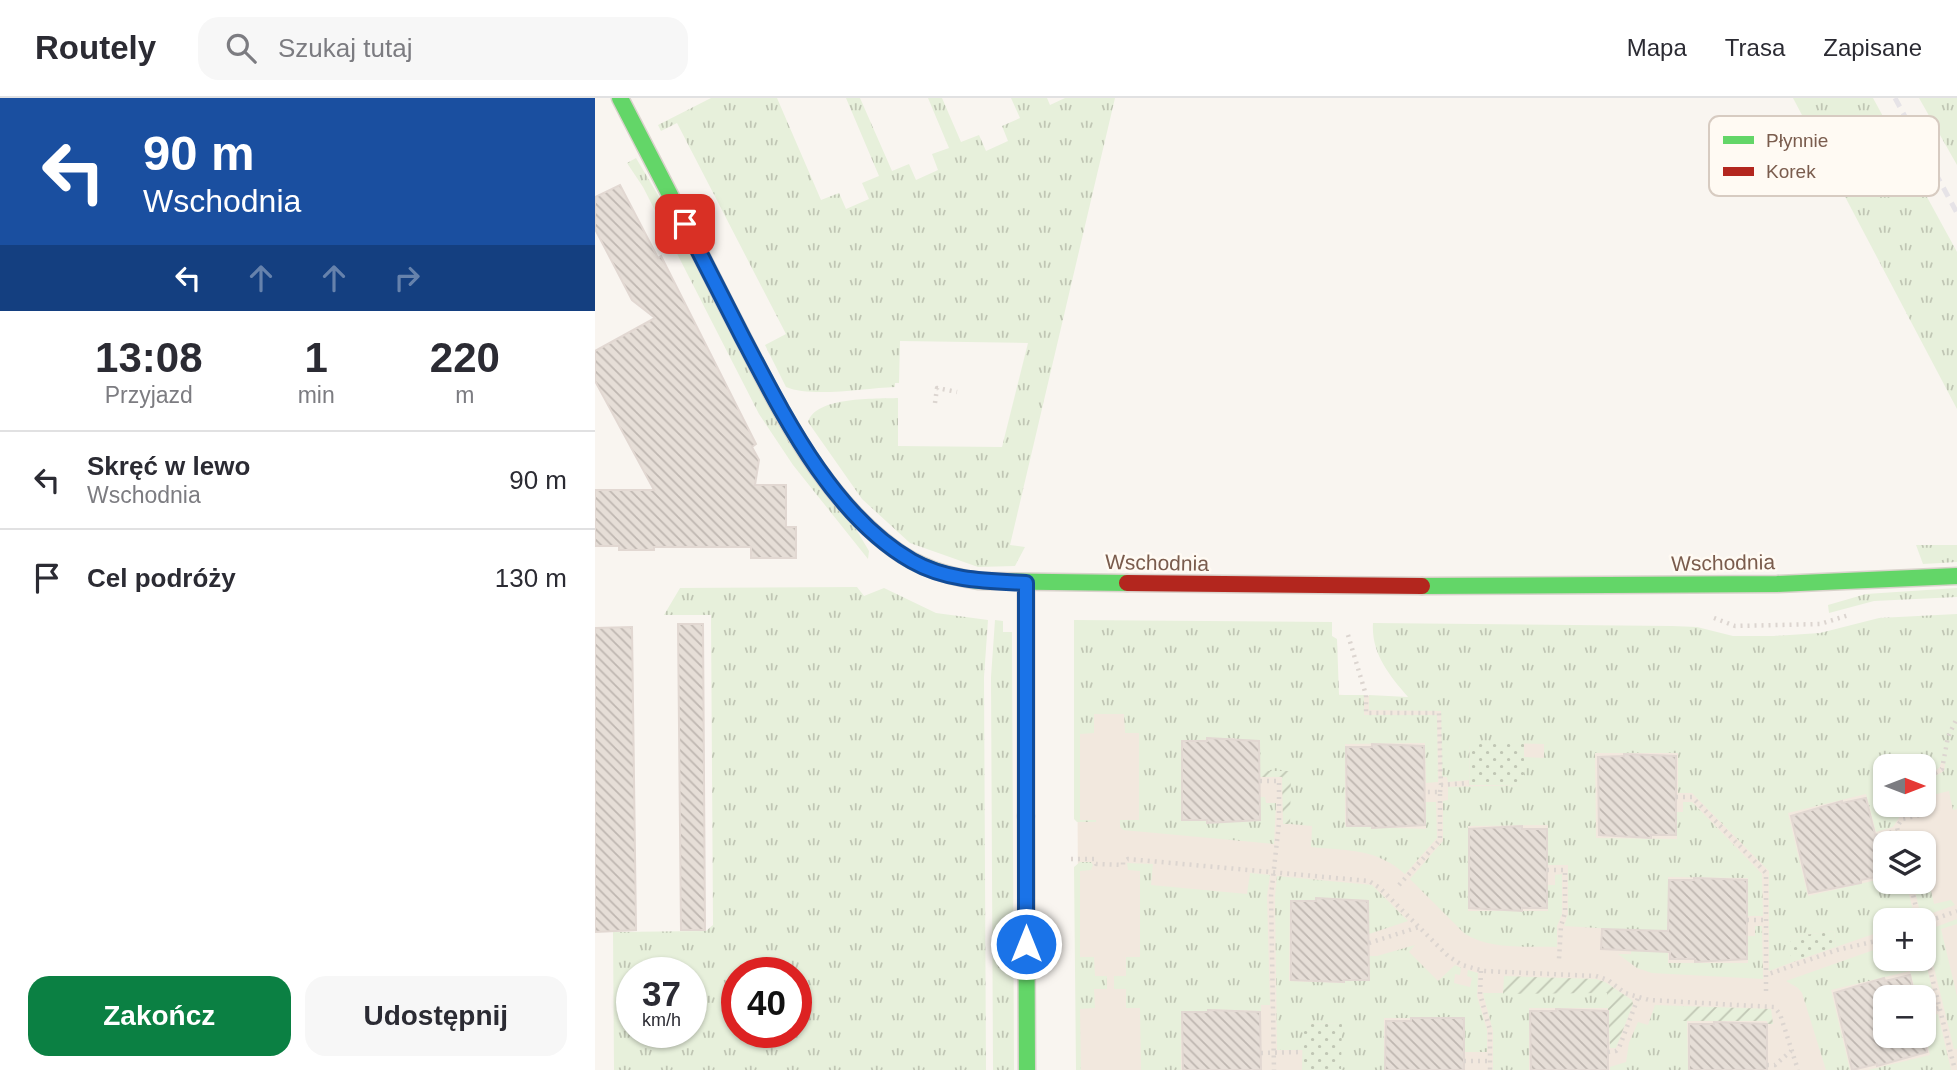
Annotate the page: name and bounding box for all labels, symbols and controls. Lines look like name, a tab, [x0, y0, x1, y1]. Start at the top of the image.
search box	[198, 17, 688, 80]
text: Routely	[35, 29, 156, 66]
icon: search	[222, 29, 260, 67]
text: Szukaj tutaj	[278, 33, 412, 63]
text: Mapa	[1627, 34, 1687, 61]
text: Trasa	[1725, 34, 1785, 61]
text: Zapisane	[1823, 34, 1922, 61]
legend	[1709, 116, 1939, 196]
icon: left	[28, 126, 119, 217]
text: 90 m	[143, 126, 255, 180]
text: Płynnie	[1766, 130, 1828, 151]
text: Korek	[1766, 161, 1816, 182]
text: Wschodnia	[143, 183, 301, 219]
pin	[655, 194, 715, 254]
icon: arrive	[666, 205, 704, 243]
icon: left	[169, 259, 207, 297]
icon: ahead	[242, 259, 280, 297]
icon: ahead	[315, 259, 353, 297]
icon: right	[388, 259, 426, 297]
text: 13:08	[95, 334, 203, 381]
text: 1	[304, 334, 328, 381]
text: 220	[430, 334, 500, 381]
text: Przyjazd	[105, 382, 193, 408]
text: min	[298, 382, 335, 408]
text: m	[455, 382, 474, 408]
text: Skręć w lewo	[87, 451, 250, 481]
icon: left	[28, 461, 66, 499]
text: 90 m	[509, 465, 567, 495]
text: Wschodnia	[87, 482, 201, 508]
street label: Wschodnia	[1105, 550, 1209, 575]
street label: Wschodnia	[1671, 550, 1775, 575]
icon: arrive	[28, 559, 66, 597]
text: Cel podróży	[87, 563, 236, 593]
text: 130 m	[495, 563, 567, 593]
north arrow	[1873, 754, 1935, 817]
map controls	[1873, 754, 1936, 1048]
button: layers	[1873, 831, 1936, 894]
position arrow	[989, 907, 1063, 981]
button: +	[1873, 908, 1936, 971]
speed limit sign: 40	[721, 957, 812, 1048]
text: 37	[642, 974, 681, 1013]
button: Zakończ	[28, 976, 291, 1056]
button: Udostępnij	[305, 976, 567, 1056]
button: −	[1873, 985, 1936, 1048]
text: km/h	[642, 1010, 681, 1030]

